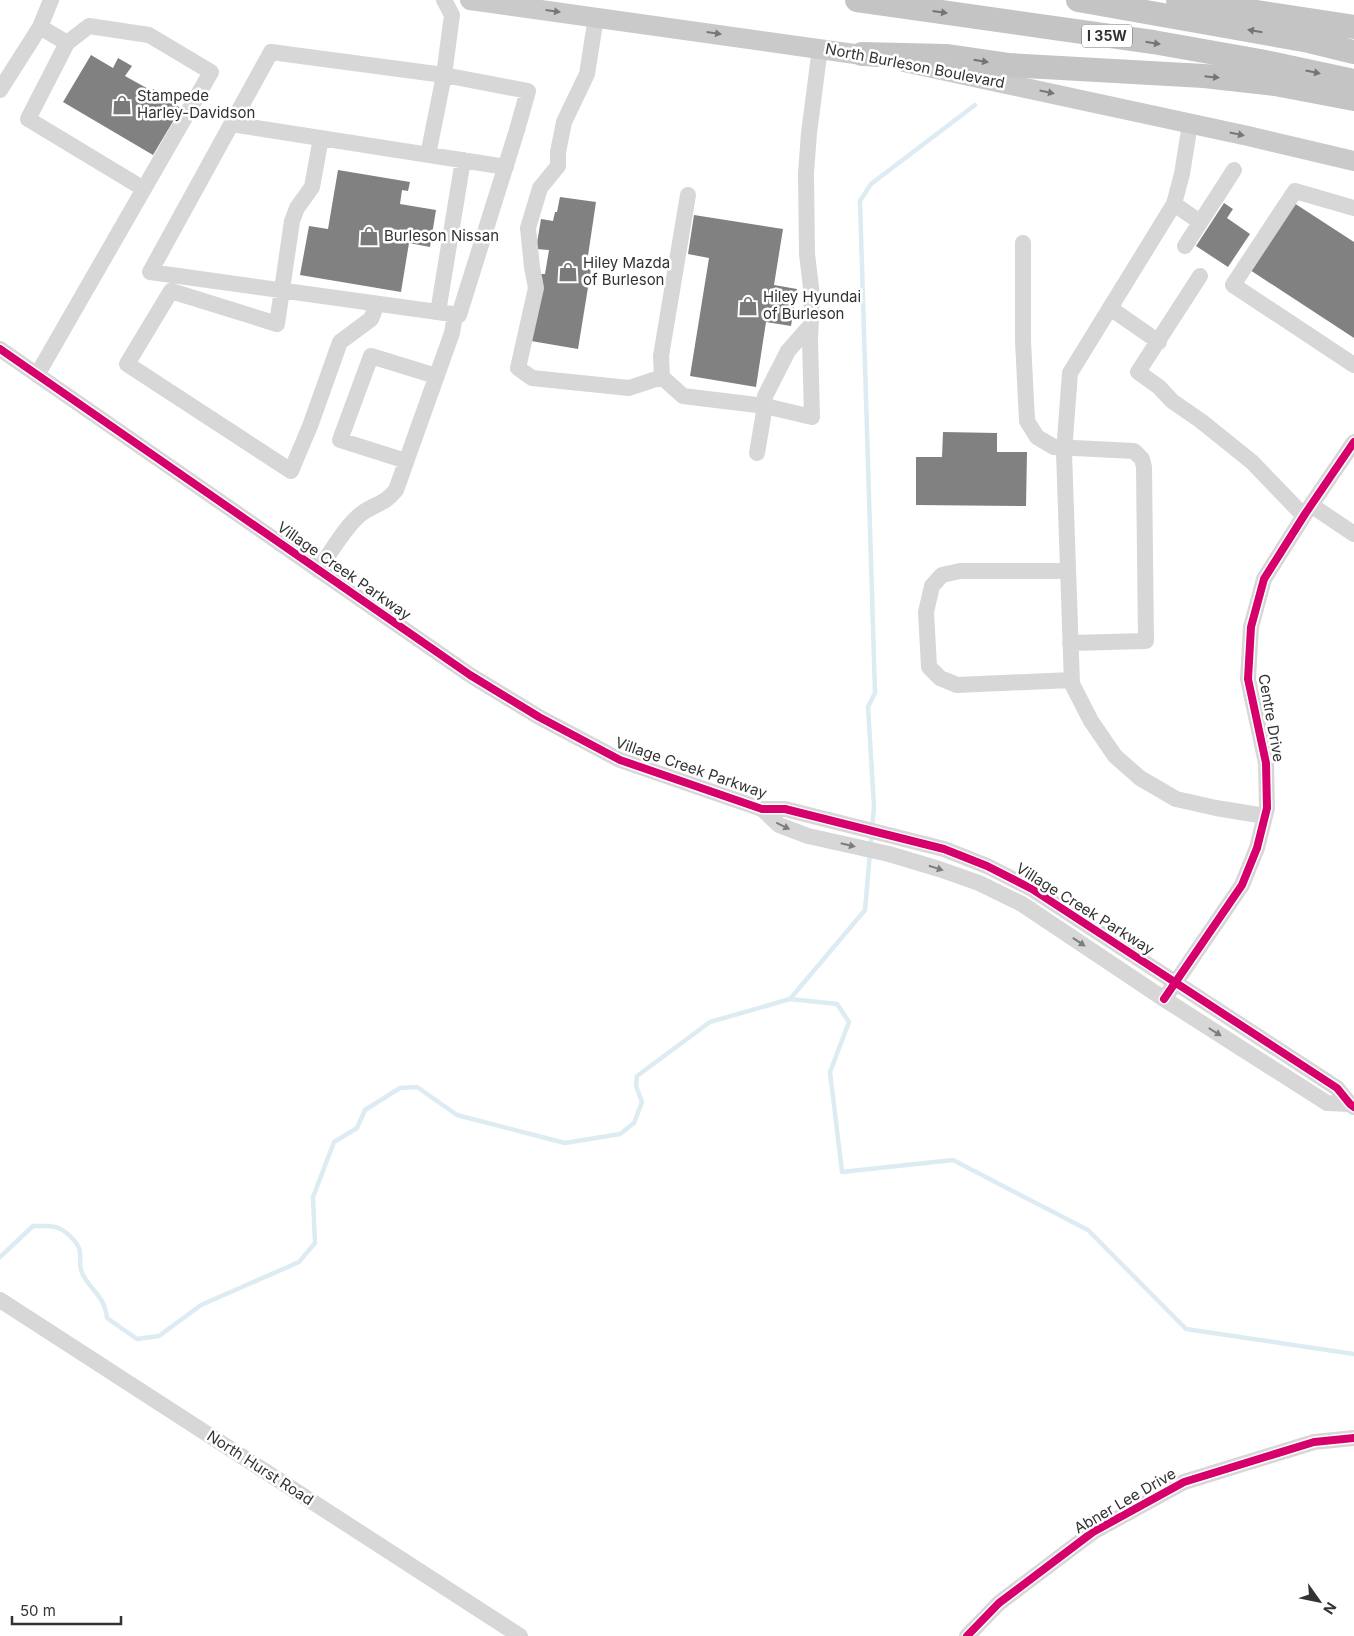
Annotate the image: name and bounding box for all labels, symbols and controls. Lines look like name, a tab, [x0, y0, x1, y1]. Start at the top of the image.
one-way arrow	[545, 7, 561, 15]
one-way arrow	[933, 8, 949, 16]
road number: I 35W	[1082, 24, 1132, 48]
one-way arrow	[1246, 27, 1262, 35]
one-way arrow	[706, 29, 722, 37]
street label: North Burleson Boulevard	[824, 39, 1006, 92]
one-way arrow	[1146, 39, 1162, 47]
one-way arrow	[973, 57, 989, 65]
one-way arrow	[1305, 68, 1320, 76]
one-way arrow	[1205, 73, 1221, 81]
place label: Stampede Harley-Davidson	[137, 86, 255, 122]
one-way arrow	[1039, 88, 1055, 96]
shop icon: Stampede Harley-Davidson	[111, 94, 133, 116]
one-way arrow	[1230, 130, 1245, 138]
shop icon: Burleson Nissan	[358, 225, 380, 247]
place label: Burleson Nissan	[384, 226, 499, 245]
place label: Hiley Mazda of Burleson	[583, 253, 670, 289]
shop icon: Hiley Mazda of Burleson	[557, 261, 579, 283]
place label: Hiley Hyundai of Burleson	[763, 287, 861, 323]
shop icon: Hiley Hyundai of Burleson	[737, 295, 759, 317]
street label: Village Creek Parkway	[274, 517, 415, 624]
street label: Centre Drive	[1254, 672, 1289, 763]
street label: Village Creek Parkway	[613, 733, 770, 803]
one-way arrow	[776, 822, 790, 830]
one-way arrow	[841, 841, 856, 849]
street label: Village Creek Parkway	[1013, 858, 1158, 959]
one-way arrow	[928, 864, 943, 872]
one-way arrow	[1072, 937, 1086, 947]
one-way arrow	[1208, 1027, 1221, 1036]
street label: North Hurst Road	[203, 1426, 317, 1509]
street label: Abner Lee Drive	[1070, 1464, 1179, 1537]
north arrow	[1294, 1576, 1344, 1626]
scale bar	[12, 1594, 121, 1626]
text: N	[1320, 1599, 1340, 1617]
text: 50 m	[20, 1601, 56, 1620]

